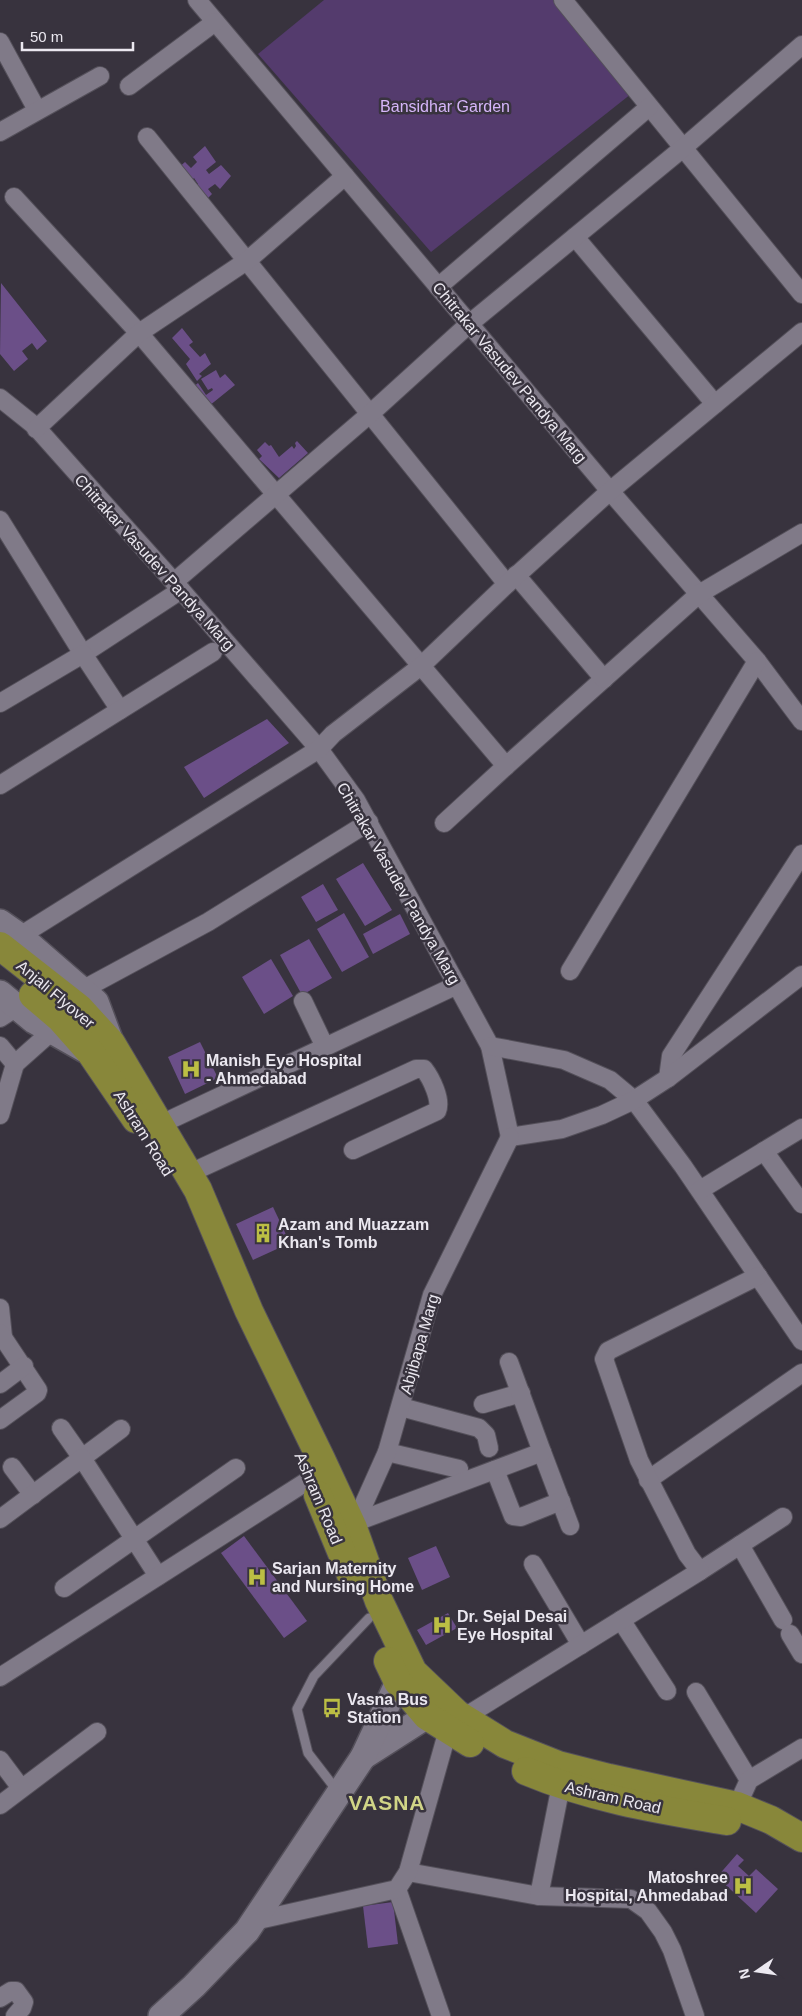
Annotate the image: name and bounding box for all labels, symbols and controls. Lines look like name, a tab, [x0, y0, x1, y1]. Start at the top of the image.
scale bar	[22, 20, 134, 52]
text: 50 m	[30, 28, 63, 45]
park label: Bansidhar Garden	[380, 98, 510, 115]
street label: Chitrakar Vasudev Pandya Marg	[429, 279, 590, 466]
street label: Chitrakar Vasudev Pandya Marg	[71, 471, 238, 654]
street label: Chitrakar Vasudev Pandya Marg	[334, 779, 463, 987]
street label: Anjali Flyover	[13, 957, 98, 1032]
place label: Manish Eye Hospital - Ahmedabad	[206, 1052, 362, 1087]
hospital icon: Manish Eye Hospital - Ahmedabad	[180, 1058, 202, 1080]
street label: Ashram Road	[110, 1087, 177, 1179]
place label: Azam and Muazzam Khan's Tomb	[278, 1216, 429, 1251]
building icon: Azam and Muazzam Khan's Tomb	[252, 1222, 274, 1244]
street label: Abjibapa Marg	[397, 1292, 442, 1396]
street label: Ashram Road	[292, 1450, 345, 1547]
place label: Sarjan Maternity and Nursing Home	[272, 1560, 414, 1595]
hospital icon: Sarjan Maternity and Nursing Home	[246, 1566, 268, 1588]
place label: Dr. Sejal Desai Eye Hospital	[457, 1608, 567, 1643]
hospital icon: Dr. Sejal Desai Eye Hospital	[431, 1614, 453, 1636]
place label: Vasna Bus Station	[347, 1691, 428, 1726]
bus stop icon: Vasna Bus Station	[321, 1697, 343, 1719]
street label: Ashram Road	[563, 1778, 662, 1817]
district label: VASNA	[349, 1791, 425, 1814]
place label: Matoshree Hospital, Ahmedabad	[565, 1869, 728, 1904]
hospital icon: Matoshree Hospital, Ahmedabad	[732, 1875, 754, 1897]
north arrow	[732, 1946, 782, 1996]
text: N	[735, 1967, 753, 1981]

